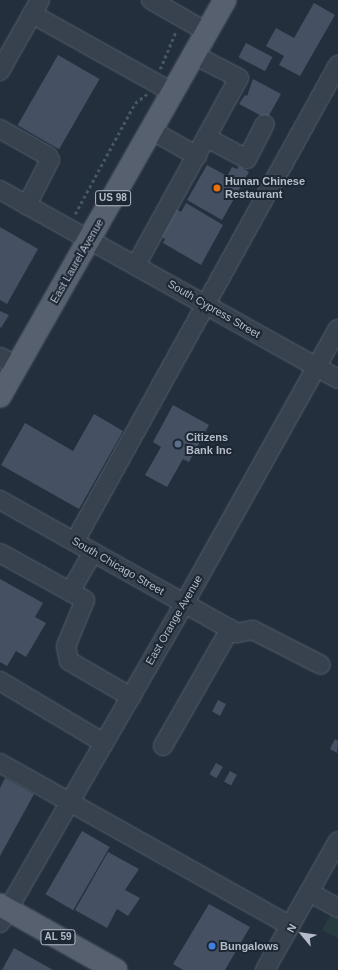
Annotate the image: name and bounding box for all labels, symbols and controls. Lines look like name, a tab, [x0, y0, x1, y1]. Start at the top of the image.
place label: Hunan Chinese Restaurant	[225, 175, 305, 201]
marker: Hunan Chinese Restaurant	[212, 183, 222, 193]
road number: US 98	[95, 190, 131, 206]
street label: East Laurel Avenue	[47, 216, 107, 306]
street label: South Cypress Street	[165, 277, 263, 341]
place label: Citizens Bank Inc	[186, 431, 232, 457]
marker: Citizens Bank Inc	[173, 439, 183, 449]
street label: South Chicago Street	[69, 534, 167, 598]
street label: East Orange Avenue	[143, 573, 205, 667]
north arrow	[282, 914, 322, 954]
text: N	[284, 922, 299, 935]
road number: AL 59	[40, 929, 76, 945]
place label: Bungalows	[220, 939, 279, 953]
marker: Bungalows	[207, 941, 217, 951]

